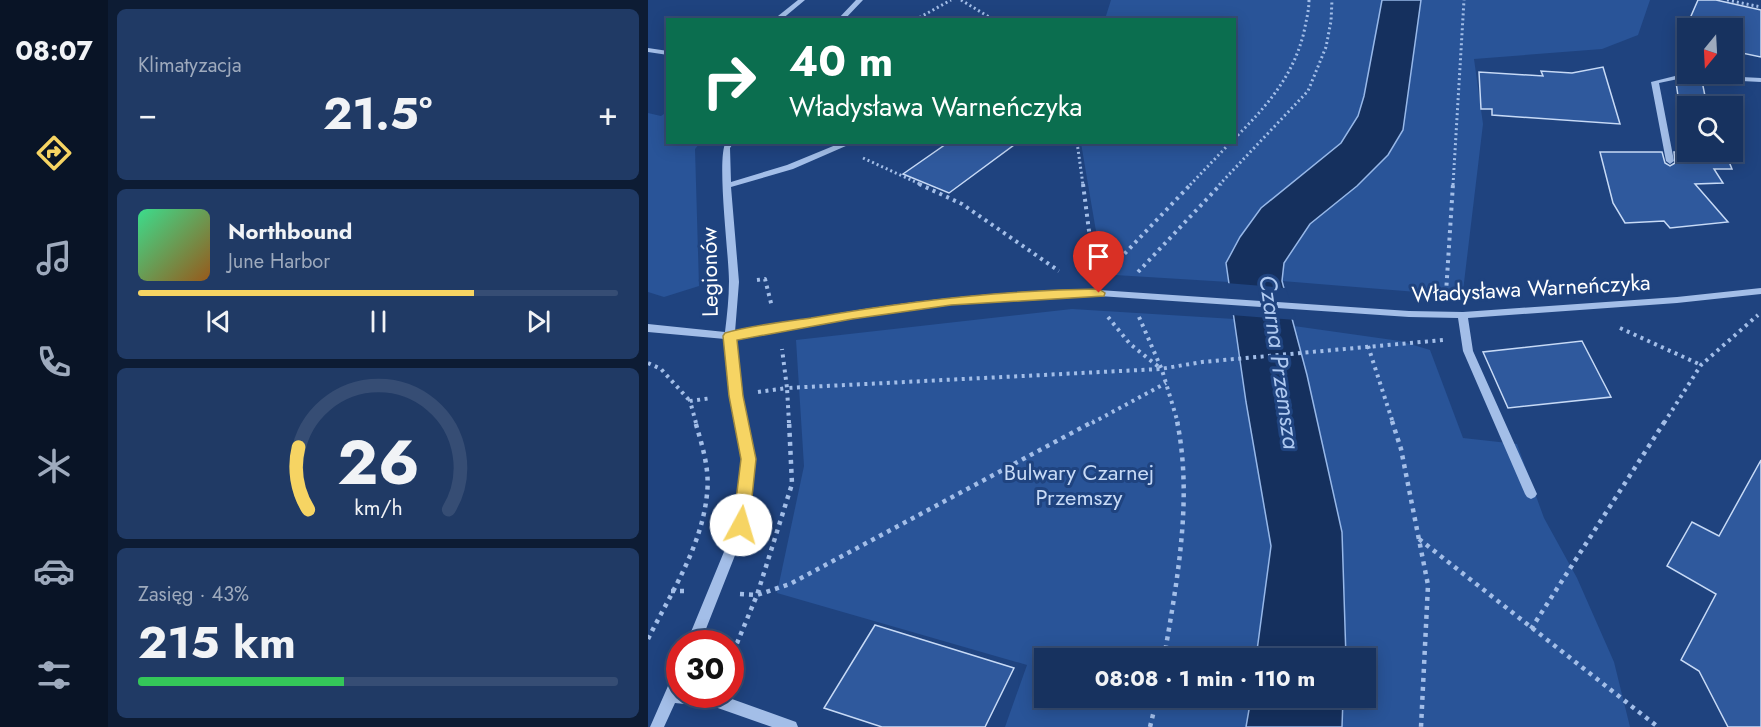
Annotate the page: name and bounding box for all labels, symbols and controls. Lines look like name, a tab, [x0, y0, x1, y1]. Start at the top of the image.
north arrow	[1677, 18, 1743, 84]
map controls	[1677, 18, 1743, 162]
text: 08:07	[15, 31, 93, 70]
text: 40 m	[789, 31, 893, 92]
icon: right	[690, 42, 768, 120]
text: Klimatyzacja	[138, 51, 242, 80]
text: 21.5°	[323, 81, 432, 146]
text: Władysława Warneńczyka	[789, 87, 1083, 126]
text: −	[138, 90, 157, 137]
text: +	[598, 90, 618, 137]
button: search	[1677, 96, 1743, 162]
icon: directions	[33, 132, 75, 174]
text: Northbound	[228, 215, 352, 247]
street label: Legionów	[692, 227, 726, 317]
pin	[1073, 231, 1124, 293]
icon: music	[33, 237, 75, 279]
icon: arrive	[1082, 240, 1115, 273]
text: June Harbor	[228, 247, 330, 276]
street label: Władysława Warneńczyka	[1411, 266, 1651, 310]
water label: Czarna Przemsza	[1250, 273, 1310, 451]
icon: previous	[202, 305, 235, 338]
icon: pause	[362, 305, 395, 338]
icon: next	[522, 305, 555, 338]
icon: phone	[33, 341, 75, 383]
text: 26	[337, 417, 419, 507]
icon: climate	[33, 445, 75, 487]
park label: Bulwary Czarnej Przemszy	[1004, 456, 1154, 513]
text: km/h	[354, 493, 402, 524]
position arrow	[709, 493, 773, 557]
icon: car	[33, 550, 75, 592]
text: Zasięg · 43%	[138, 580, 249, 609]
text: 215 km	[138, 610, 296, 675]
speed limit sign: 30	[666, 630, 744, 708]
icon: filters	[33, 654, 75, 696]
text: 08:08 · 1 min · 110 m	[1095, 662, 1315, 694]

